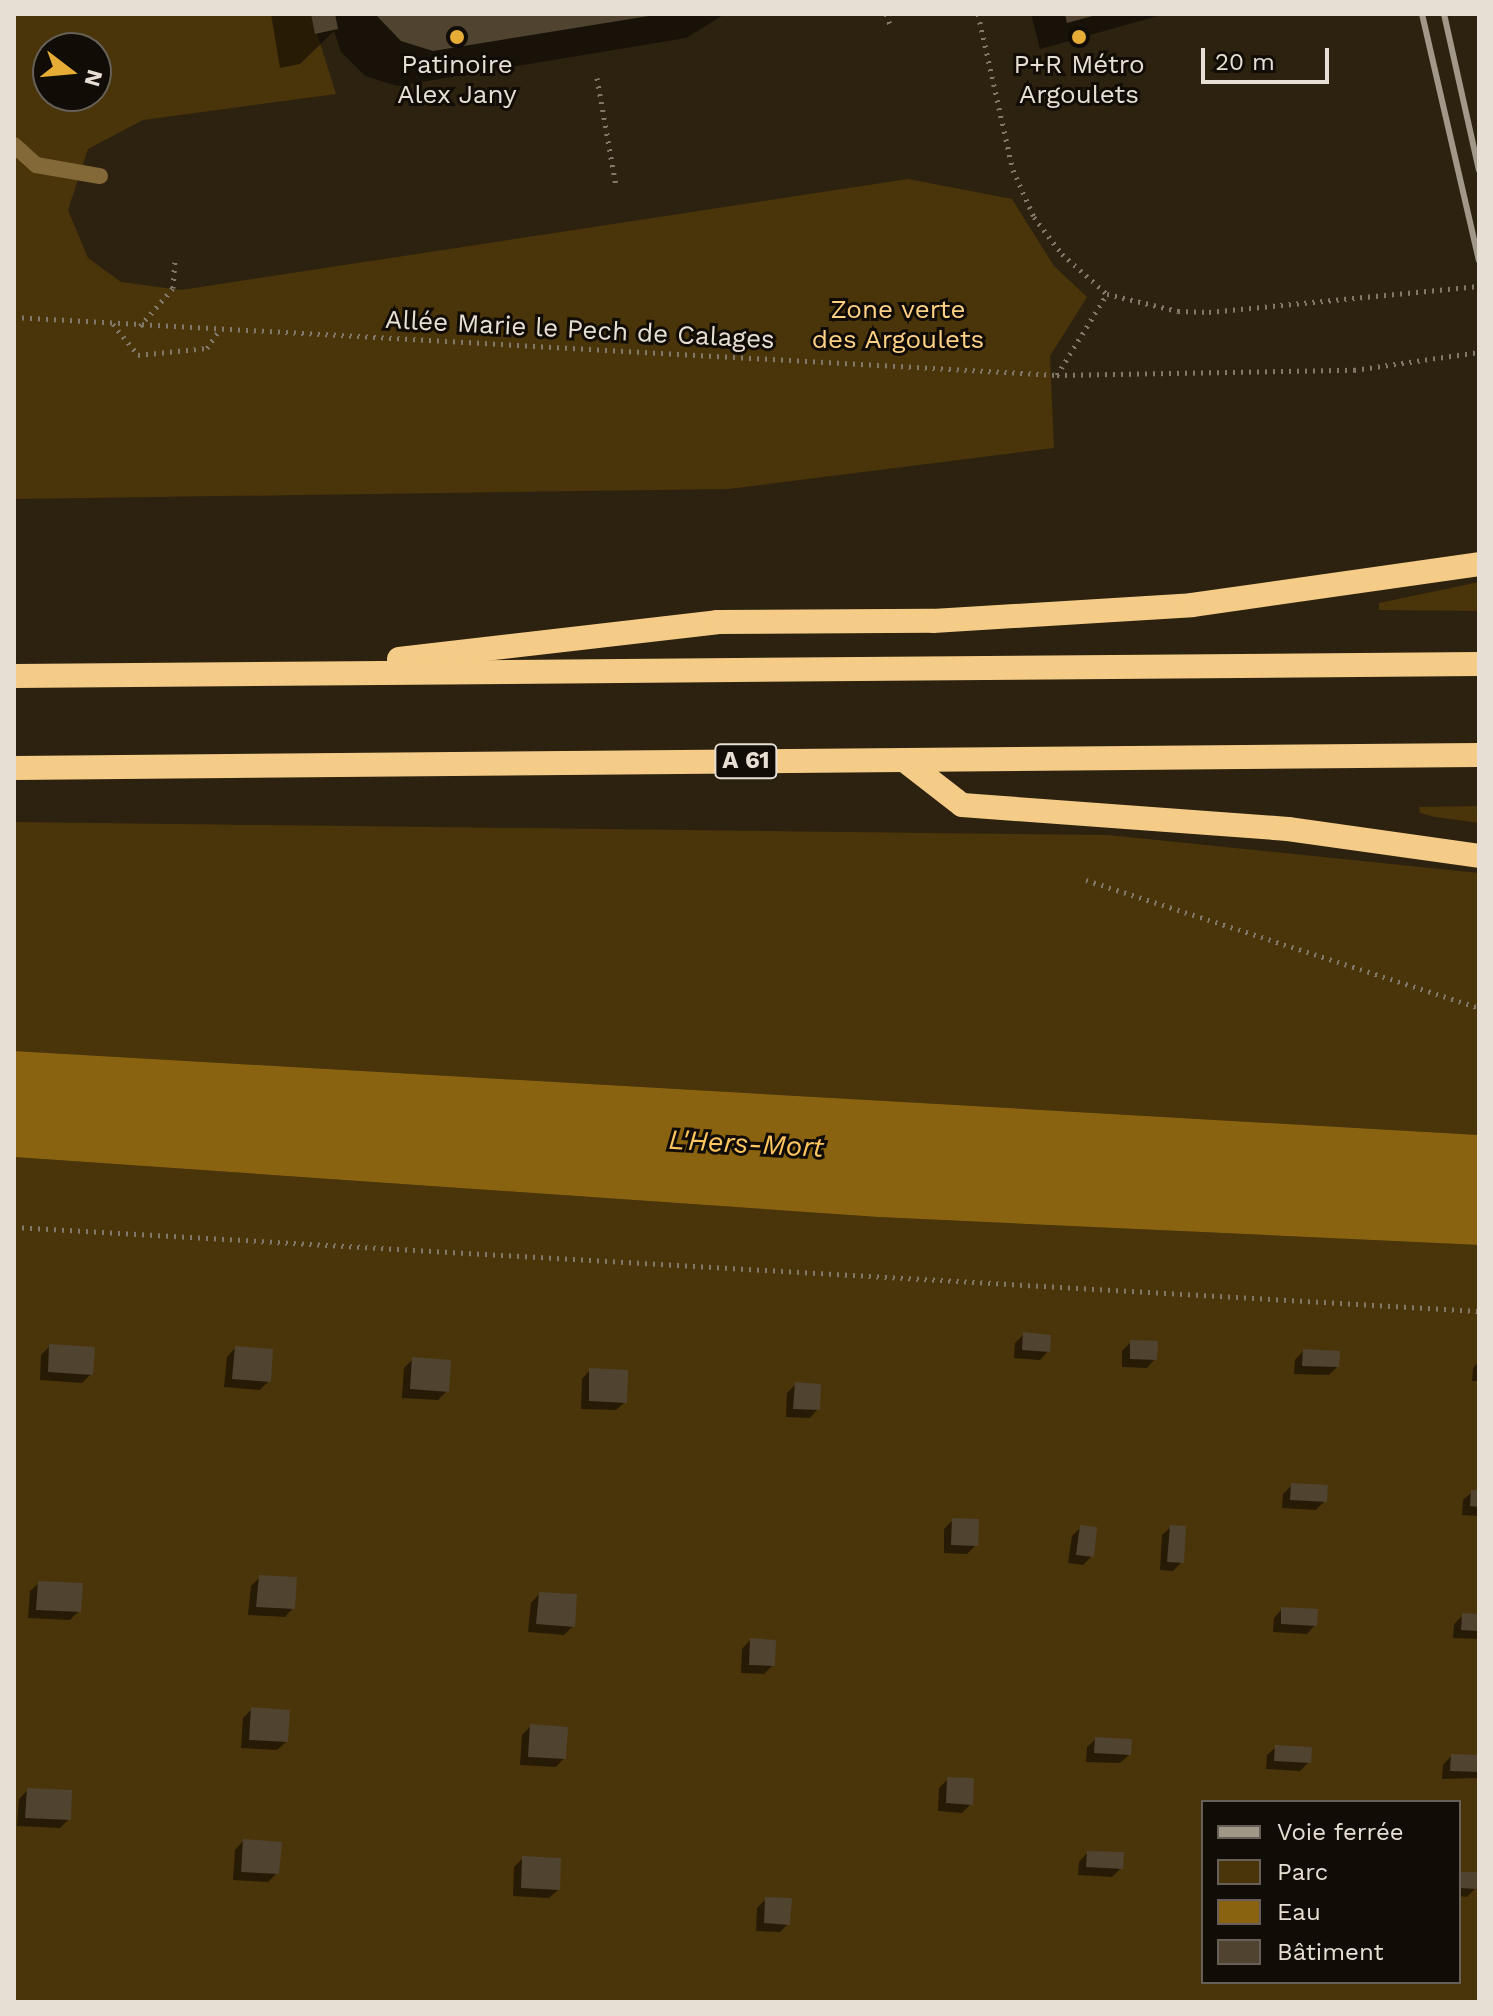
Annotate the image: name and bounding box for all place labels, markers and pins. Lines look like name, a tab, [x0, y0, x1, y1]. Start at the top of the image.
marker: Patinoire Alex Jany	[448, 28, 466, 46]
marker: P+R Métro Argoulets	[1070, 28, 1088, 46]
place label: Patinoire Alex Jany	[397, 49, 517, 110]
place label: P+R Métro Argoulets	[1013, 49, 1145, 110]

